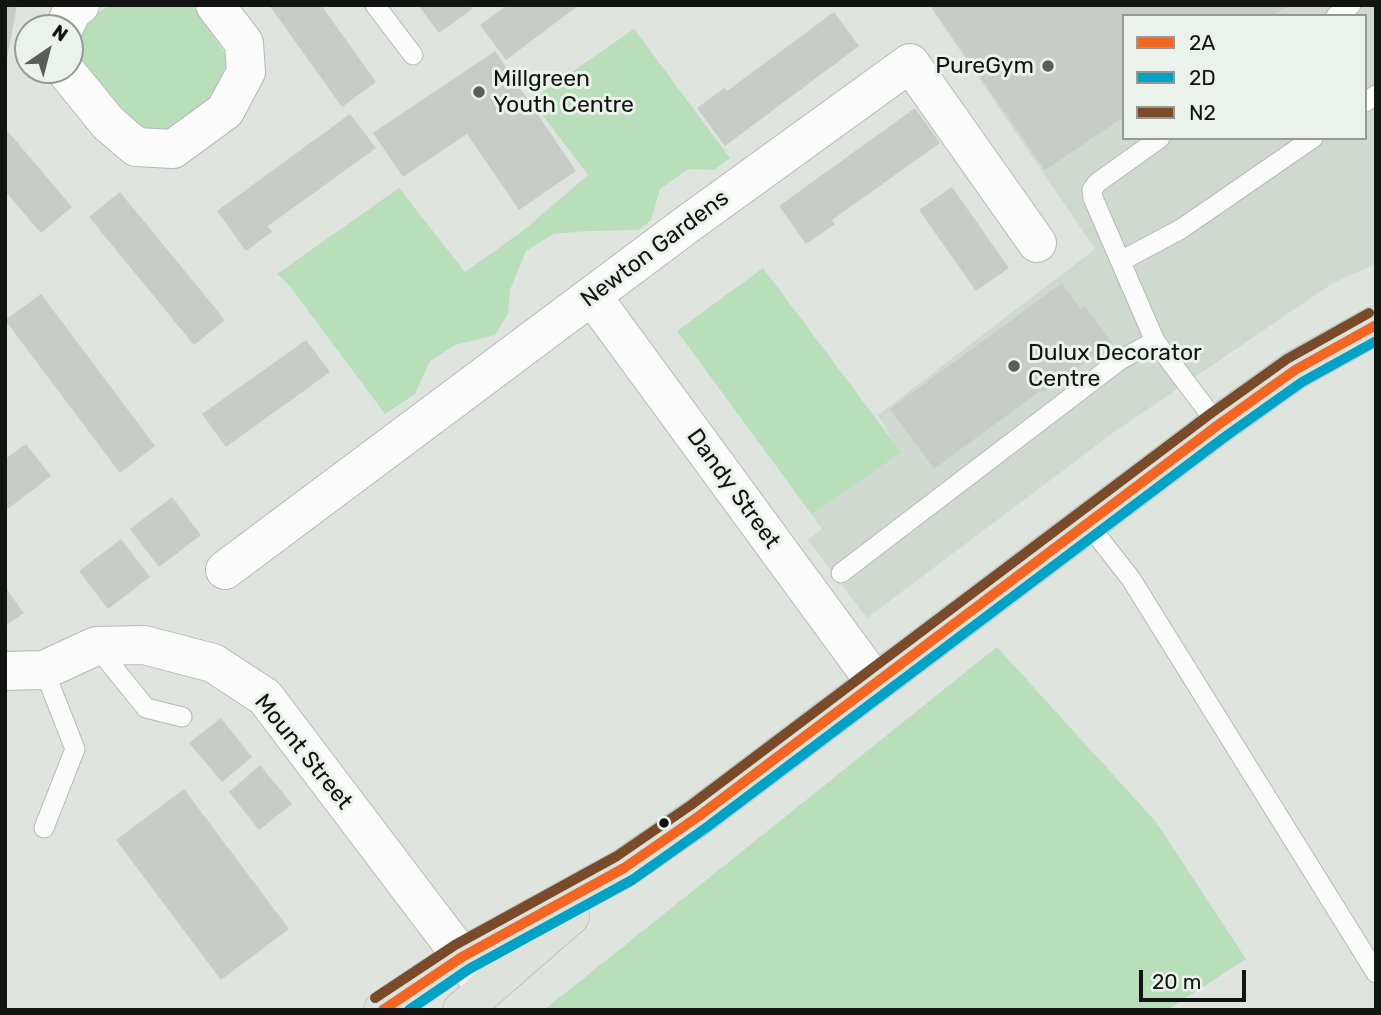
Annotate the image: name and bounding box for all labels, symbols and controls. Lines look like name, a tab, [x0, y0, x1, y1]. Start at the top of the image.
north arrow	[14, 14, 84, 84]
legend	[1122, 14, 1367, 140]
text: N	[48, 20, 72, 46]
text: 2A	[1189, 30, 1215, 55]
place label: PureGym	[935, 52, 1034, 80]
marker: PureGym	[1040, 58, 1056, 74]
place label: Millgreen Youth Centre	[493, 65, 634, 119]
text: 2D	[1189, 65, 1216, 90]
marker: Millgreen Youth Centre	[471, 84, 487, 100]
text: N2	[1189, 100, 1216, 125]
street label: Newton Gardens	[576, 184, 734, 314]
place label: Dulux Decorator Centre	[1028, 339, 1202, 393]
marker: Dulux Decorator Centre	[1006, 358, 1022, 374]
street label: Dandy Street	[680, 424, 786, 554]
street label: Mount Street	[248, 689, 358, 815]
unlabelled marker	[657, 816, 671, 830]
scale bar	[1143, 956, 1250, 1000]
text: 20 m	[1152, 969, 1201, 994]

